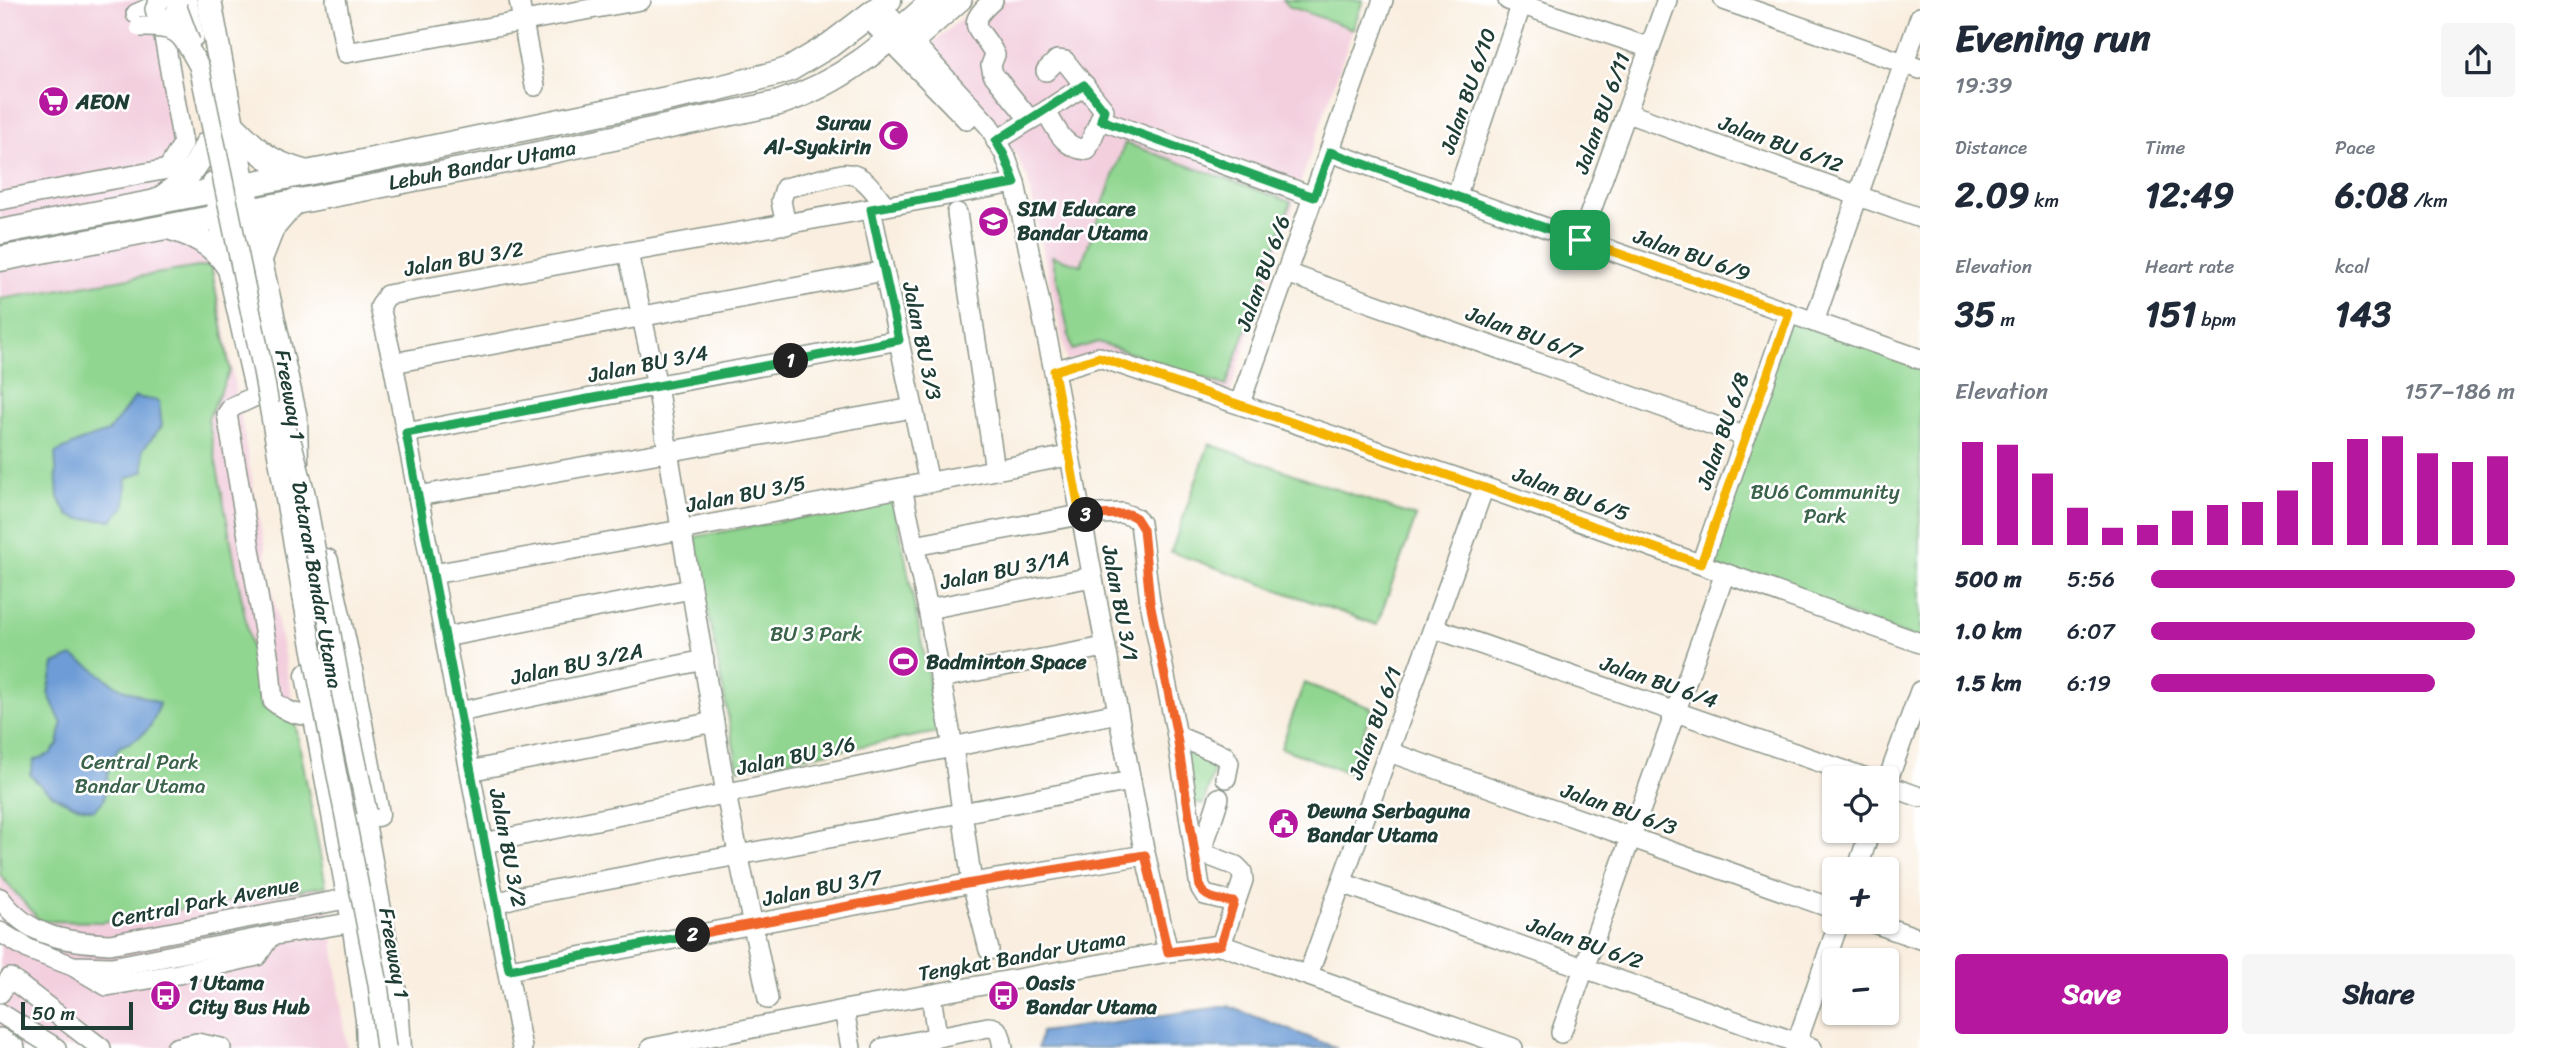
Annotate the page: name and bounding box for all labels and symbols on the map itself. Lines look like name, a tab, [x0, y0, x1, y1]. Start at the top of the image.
street label: Jalan BU 6/10	[1428, 23, 1507, 160]
street label: Jalan BU 6/11	[1562, 47, 1642, 180]
place label: AEON	[75, 83, 130, 121]
supermarket icon: AEON	[36, 85, 70, 119]
place label: Surau Al-Syakirin	[763, 104, 872, 166]
street label: Jalan BU 6/12	[1712, 104, 1849, 184]
mosque icon: Surau Al-Syakirin	[877, 118, 911, 152]
street label: Lebuh Bandar Utama	[385, 128, 580, 202]
place label: SIM Educare Bandar Utama	[1016, 190, 1149, 252]
school or university icon: SIM Educare Bandar Utama	[977, 204, 1011, 238]
street label: Jalan BU 6/6	[1224, 210, 1302, 337]
pin	[1550, 210, 1610, 270]
street label: Jalan BU 6/9	[1627, 217, 1756, 293]
street label: Jalan BU 3/2	[400, 230, 527, 288]
street label: Jalan BU 3/3	[891, 277, 953, 404]
street label: Jalan BU 6/7	[1460, 294, 1589, 372]
street label: Jalan BU 3/4	[584, 334, 711, 394]
pin: 1	[774, 344, 808, 378]
street label: Freeway 1	[263, 346, 317, 444]
street label: Jalan BU 6/8	[1685, 367, 1761, 496]
street label: Jalan BU 6/5	[1506, 455, 1635, 533]
street label: Jalan BU 3/5	[682, 464, 809, 524]
park label: BU6 Community Park	[1750, 473, 1900, 535]
street label: Dataran Bandar Utama	[280, 478, 354, 692]
pin: 3	[1068, 498, 1104, 532]
street label: Jalan BU 3/1A	[936, 539, 1073, 601]
street label: Jalan BU 3/1	[1090, 541, 1150, 664]
park label: BU 3 Park	[770, 615, 862, 653]
street label: Jalan BU 3/2A	[506, 631, 647, 697]
place label: Badminton Space	[926, 643, 1087, 681]
street label: Jalan BU 6/4	[1594, 644, 1723, 720]
sports icon: Badminton Space	[886, 645, 920, 679]
street label: Jalan BU 6/1	[1337, 661, 1413, 786]
street label: Jalan BU 3/6	[732, 725, 859, 787]
park label: Central Park Bandar Utama	[74, 743, 206, 805]
street label: Jalan BU 6/3	[1555, 771, 1683, 847]
street label: Jalan BU 3/2	[478, 784, 538, 911]
place label: Dewna Serbaguna Bandar Utama	[1307, 792, 1470, 854]
public building icon: Dewna Serbaguna Bandar Utama	[1267, 806, 1301, 840]
street label: Jalan BU 3/7	[758, 857, 887, 918]
street label: Central Park Avenue	[108, 865, 302, 939]
street label: Freeway 1	[367, 904, 421, 1002]
street label: Jalan BU 6/2	[1521, 905, 1648, 981]
pin: 2	[676, 918, 710, 953]
street label: Tengkat Bandar Utama	[915, 919, 1129, 993]
place label: 1 Utama City Bus Hub	[188, 964, 310, 1026]
place label: Oasis Bandar Utama	[1026, 964, 1158, 1026]
bus stop icon: 1 Utama City Bus Hub	[149, 978, 183, 1012]
bus stop icon: Oasis Bandar Utama	[986, 978, 1020, 1012]
scale bar	[21, 999, 133, 1031]

